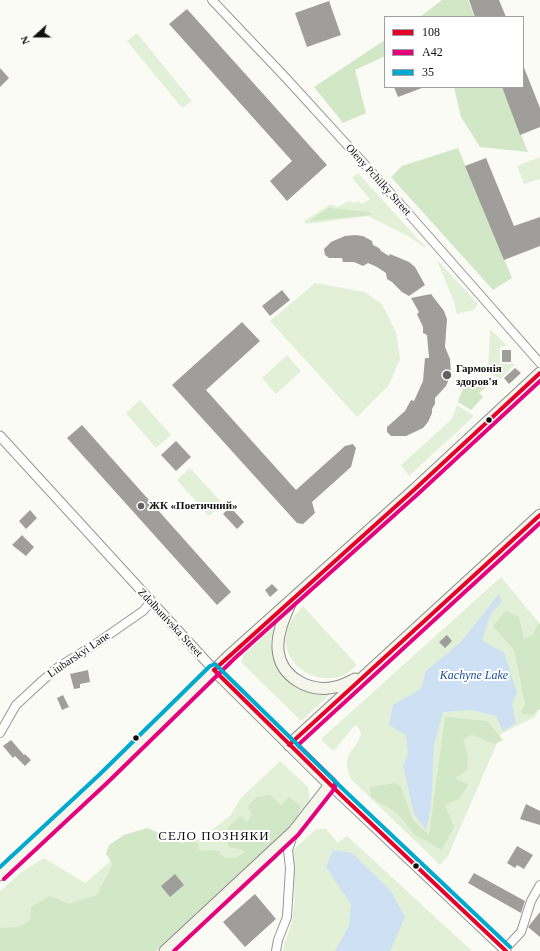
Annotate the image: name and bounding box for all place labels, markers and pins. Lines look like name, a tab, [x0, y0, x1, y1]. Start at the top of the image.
place label: Гармонія здоров'я	[456, 362, 502, 388]
marker: Гармонія здоров'я	[441, 369, 453, 381]
unlabelled marker	[484, 415, 494, 425]
place label: ЖК «Поетичний»	[149, 499, 237, 513]
marker: ЖК «Поетичний»	[136, 501, 146, 511]
unlabelled marker	[131, 733, 141, 743]
unlabelled marker	[411, 861, 421, 871]

